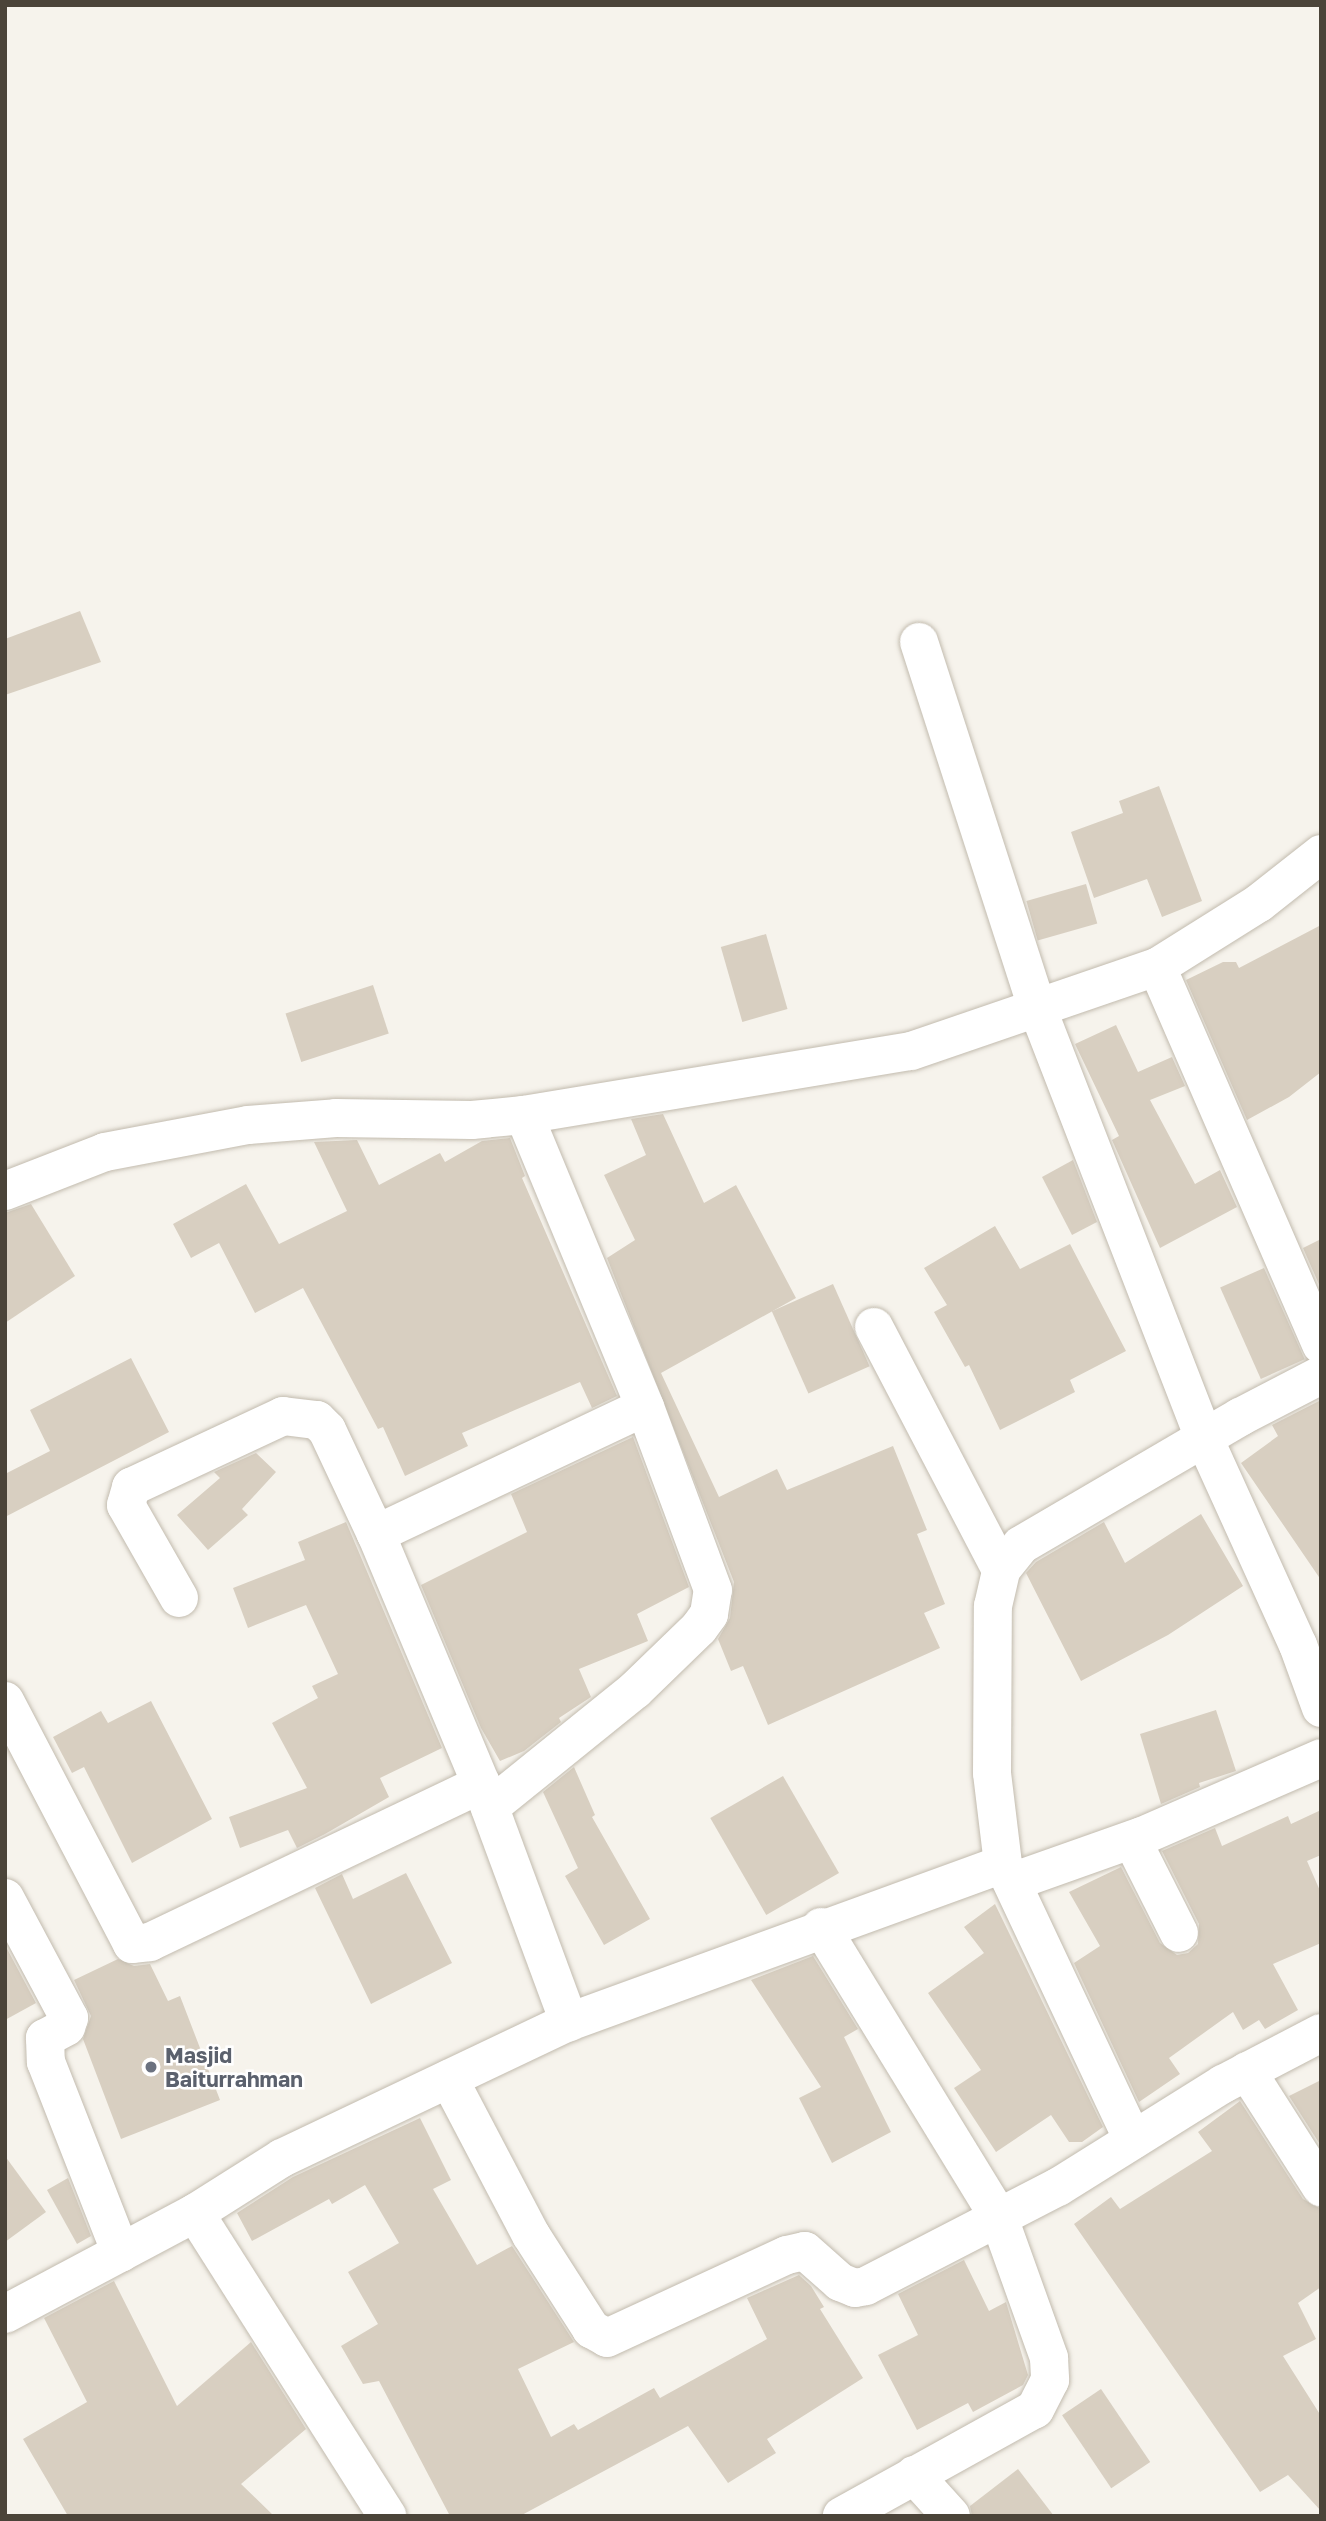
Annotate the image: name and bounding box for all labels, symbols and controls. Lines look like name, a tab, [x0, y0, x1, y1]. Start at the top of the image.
place label: Masjid Baiturrahman	[165, 2042, 303, 2092]
marker: Masjid Baiturrahman	[143, 2059, 159, 2075]

